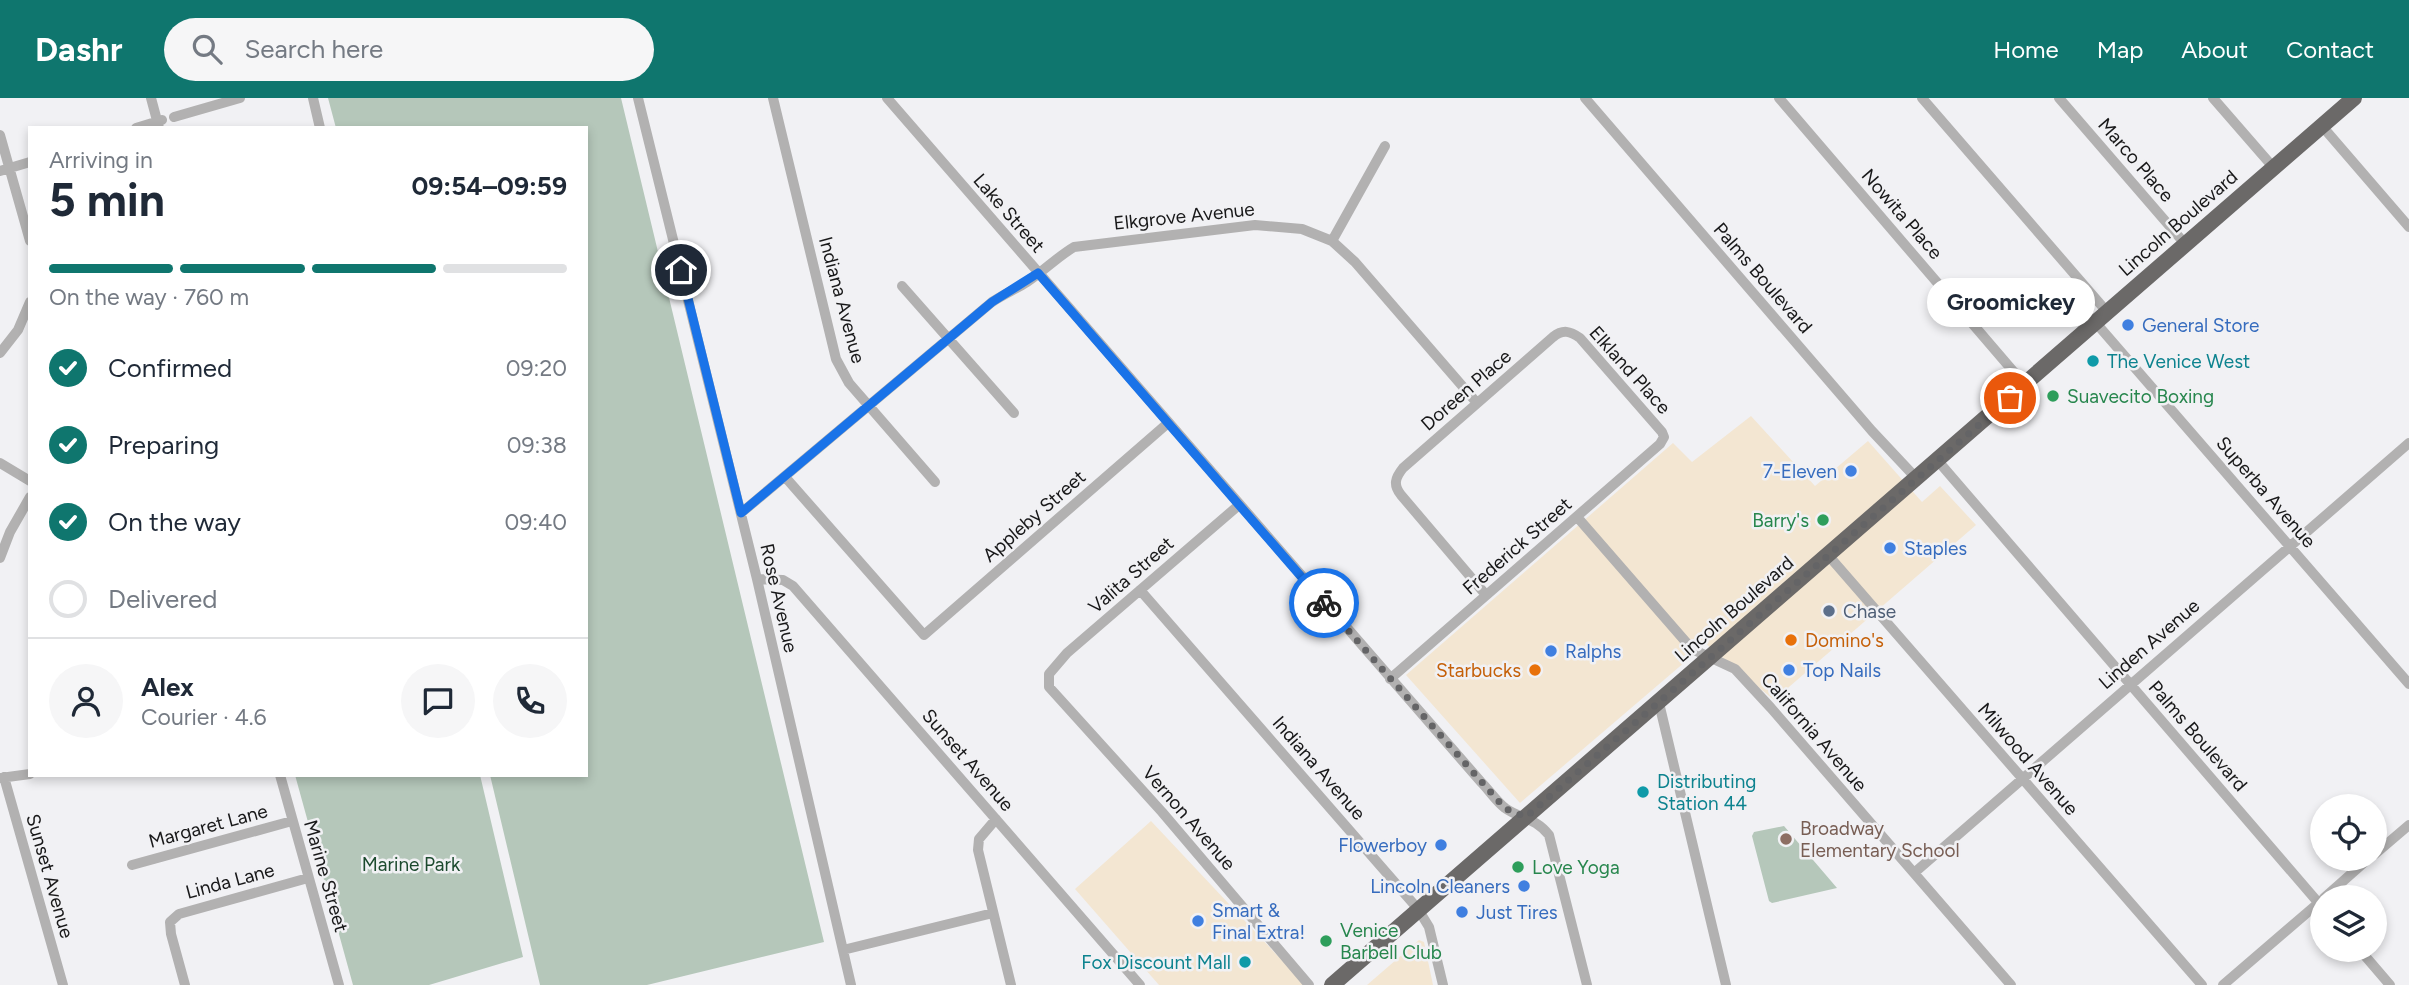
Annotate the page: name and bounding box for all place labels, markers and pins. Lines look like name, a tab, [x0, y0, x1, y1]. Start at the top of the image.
pin	[651, 240, 711, 300]
callout: Groomickey	[1926, 279, 2094, 328]
place label: General Store	[2142, 314, 2259, 337]
marker: General Store	[2120, 317, 2136, 333]
place label: The Venice West	[2107, 350, 2250, 373]
marker: The Venice West	[2085, 353, 2101, 369]
pin	[1980, 368, 2040, 428]
place label: Suavecito Boxing	[2067, 385, 2214, 408]
marker: Suavecito Boxing	[2045, 388, 2061, 404]
place label: 7-Eleven	[1763, 460, 1837, 483]
marker: 7-Eleven	[1843, 463, 1859, 479]
place label: Barry's	[1752, 509, 1809, 532]
marker: Barry's	[1815, 512, 1831, 528]
place label: Staples	[1904, 537, 1967, 560]
marker: Staples	[1882, 540, 1898, 556]
place label: Chase	[1843, 600, 1896, 623]
marker: Chase	[1821, 603, 1837, 619]
place label: Domino's	[1805, 629, 1884, 652]
marker: Domino's	[1783, 632, 1799, 648]
place label: Ralphs	[1565, 640, 1622, 663]
marker: Ralphs	[1543, 643, 1559, 659]
place label: Starbucks	[1436, 659, 1521, 682]
place label: Top Nails	[1803, 659, 1881, 682]
marker: Starbucks	[1527, 662, 1543, 678]
marker: Top Nails	[1781, 662, 1797, 678]
place label: Distributing Station 44	[1657, 770, 1756, 815]
marker: Distributing Station 44	[1635, 784, 1651, 800]
place label: Broadway Elementary School	[1800, 817, 1960, 862]
marker: Broadway Elementary School	[1778, 831, 1794, 847]
place label: Flowerboy	[1338, 834, 1427, 857]
marker: Flowerboy	[1433, 837, 1449, 853]
place label: Love Yoga	[1532, 856, 1620, 879]
marker: Love Yoga	[1510, 859, 1526, 875]
place label: Lincoln Cleaners	[1370, 875, 1510, 898]
marker: Lincoln Cleaners	[1516, 878, 1532, 894]
place label: Smart & Final Extra!	[1212, 899, 1305, 944]
place label: Just Tires	[1476, 901, 1558, 924]
marker: Just Tires	[1454, 904, 1470, 920]
marker: Smart & Final Extra!	[1190, 913, 1206, 929]
place label: Venice Barbell Club	[1340, 919, 1442, 964]
marker: Venice Barbell Club	[1318, 933, 1334, 949]
place label: Fox Discount Mall	[1081, 951, 1231, 974]
marker: Fox Discount Mall	[1237, 954, 1253, 970]

